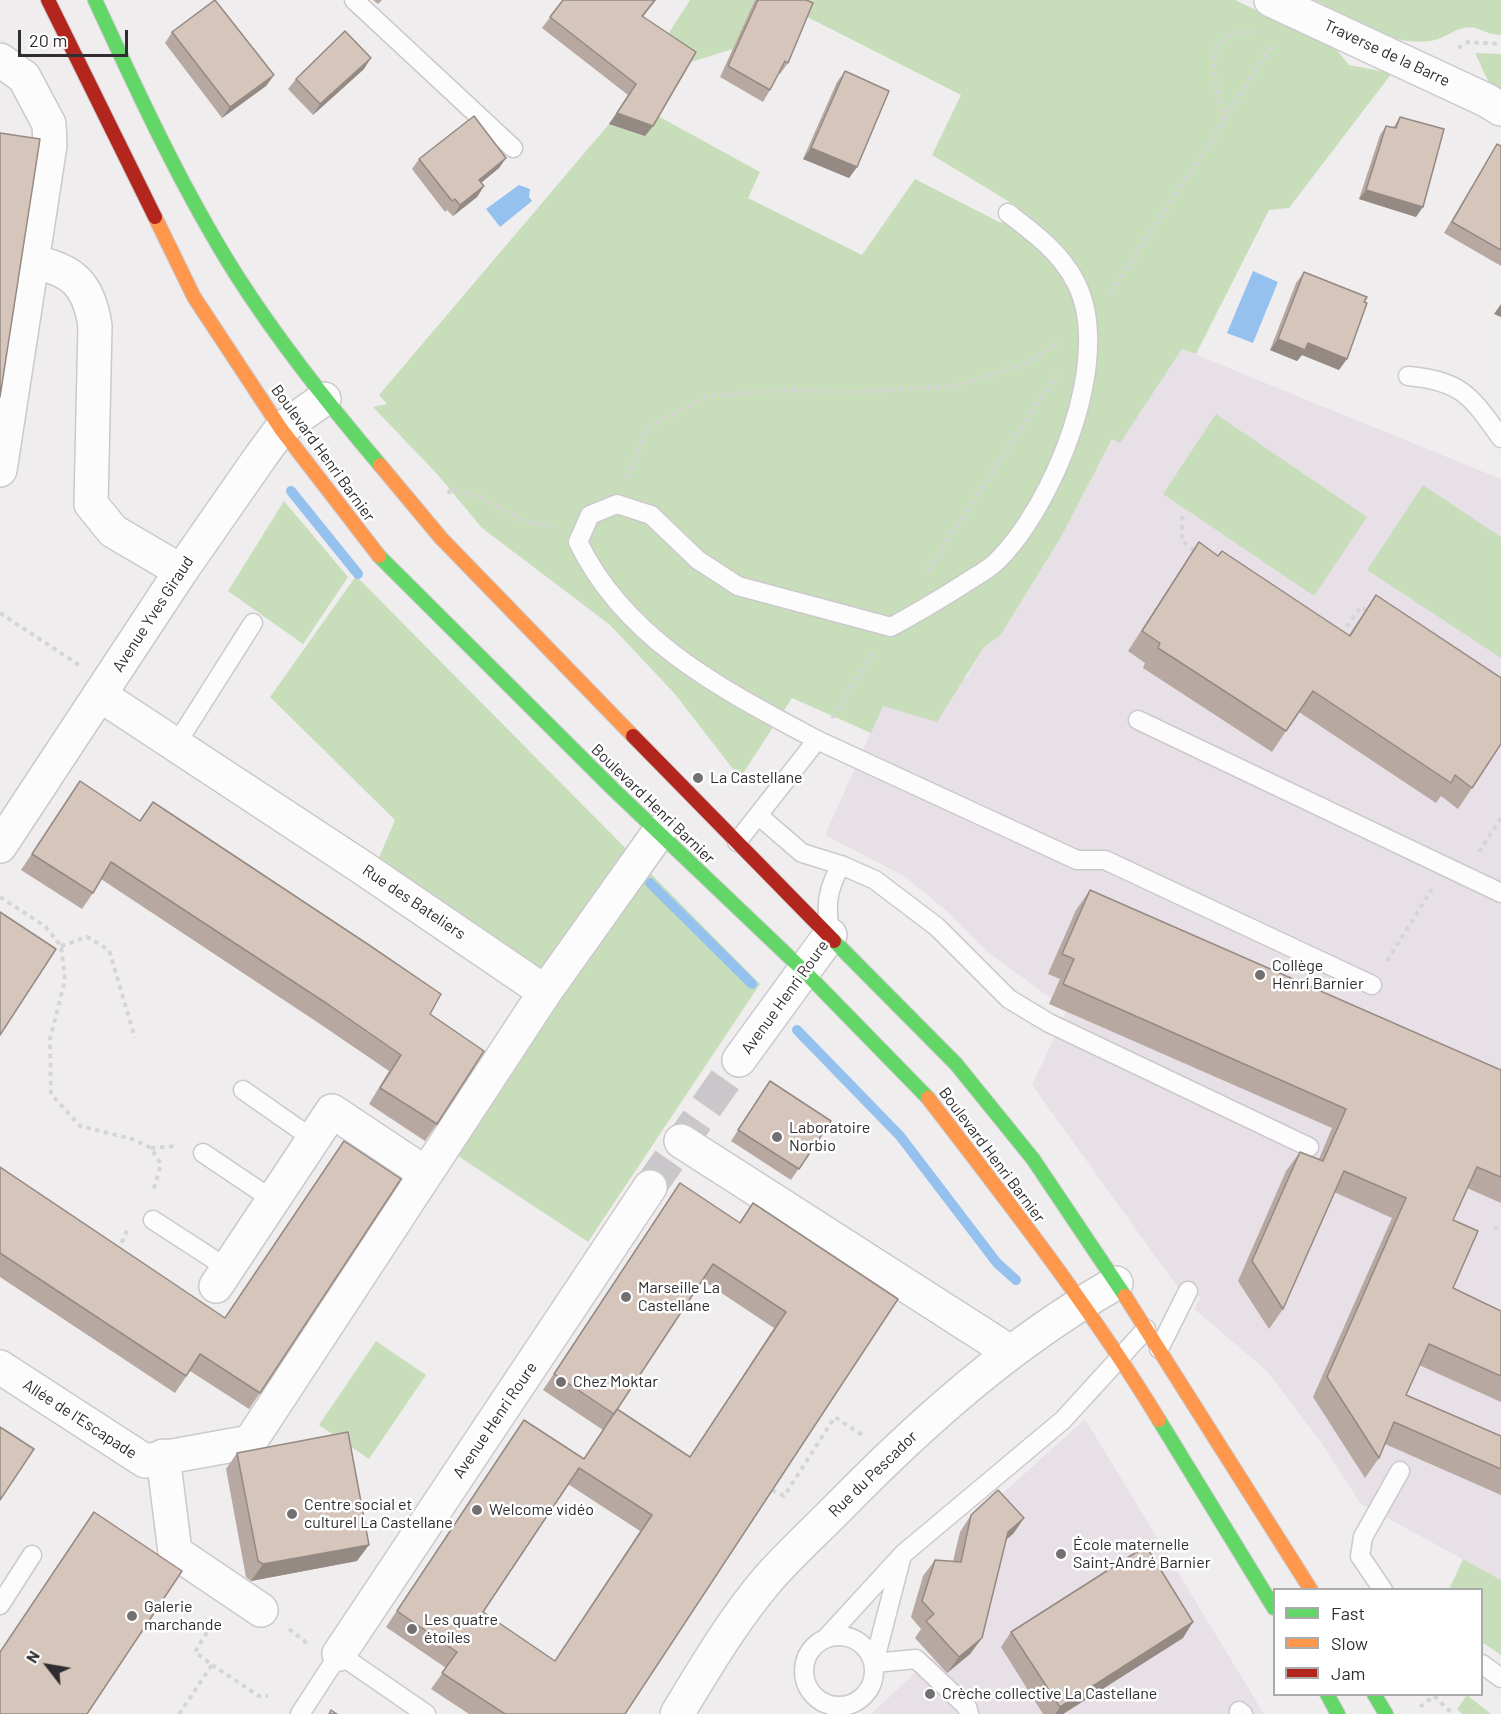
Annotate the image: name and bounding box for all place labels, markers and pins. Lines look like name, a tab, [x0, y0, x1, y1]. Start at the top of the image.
place label: La Castellane	[710, 768, 803, 788]
marker: La Castellane	[691, 771, 705, 785]
place label: Collège Henri Barnier	[1272, 956, 1364, 994]
marker: Collège Henri Barnier	[1253, 968, 1267, 982]
place label: Laboratoire Norbio	[789, 1118, 870, 1156]
marker: Laboratoire Norbio	[770, 1130, 784, 1144]
place label: Marseille La Castellane	[638, 1278, 720, 1316]
marker: Marseille La Castellane	[619, 1290, 633, 1304]
place label: Chez Moktar	[573, 1372, 658, 1392]
marker: Chez Moktar	[554, 1375, 568, 1389]
place label: Centre social et culturel La Castellane	[304, 1495, 453, 1533]
place label: Welcome vidéo	[489, 1500, 594, 1520]
marker: Welcome vidéo	[470, 1503, 484, 1517]
marker: Centre social et culturel La Castellane	[285, 1507, 299, 1521]
place label: École maternelle Saint-André Barnier	[1073, 1535, 1211, 1573]
marker: École maternelle Saint-André Barnier	[1054, 1547, 1068, 1561]
place label: Galerie marchande	[144, 1597, 222, 1635]
marker: Galerie marchande	[125, 1609, 139, 1623]
place label: Les quatre étoiles	[424, 1610, 498, 1648]
marker: Les quatre étoiles	[405, 1622, 419, 1636]
place label: Crèche collective La Castellane	[942, 1684, 1157, 1704]
marker: Crèche collective La Castellane	[923, 1687, 937, 1701]

